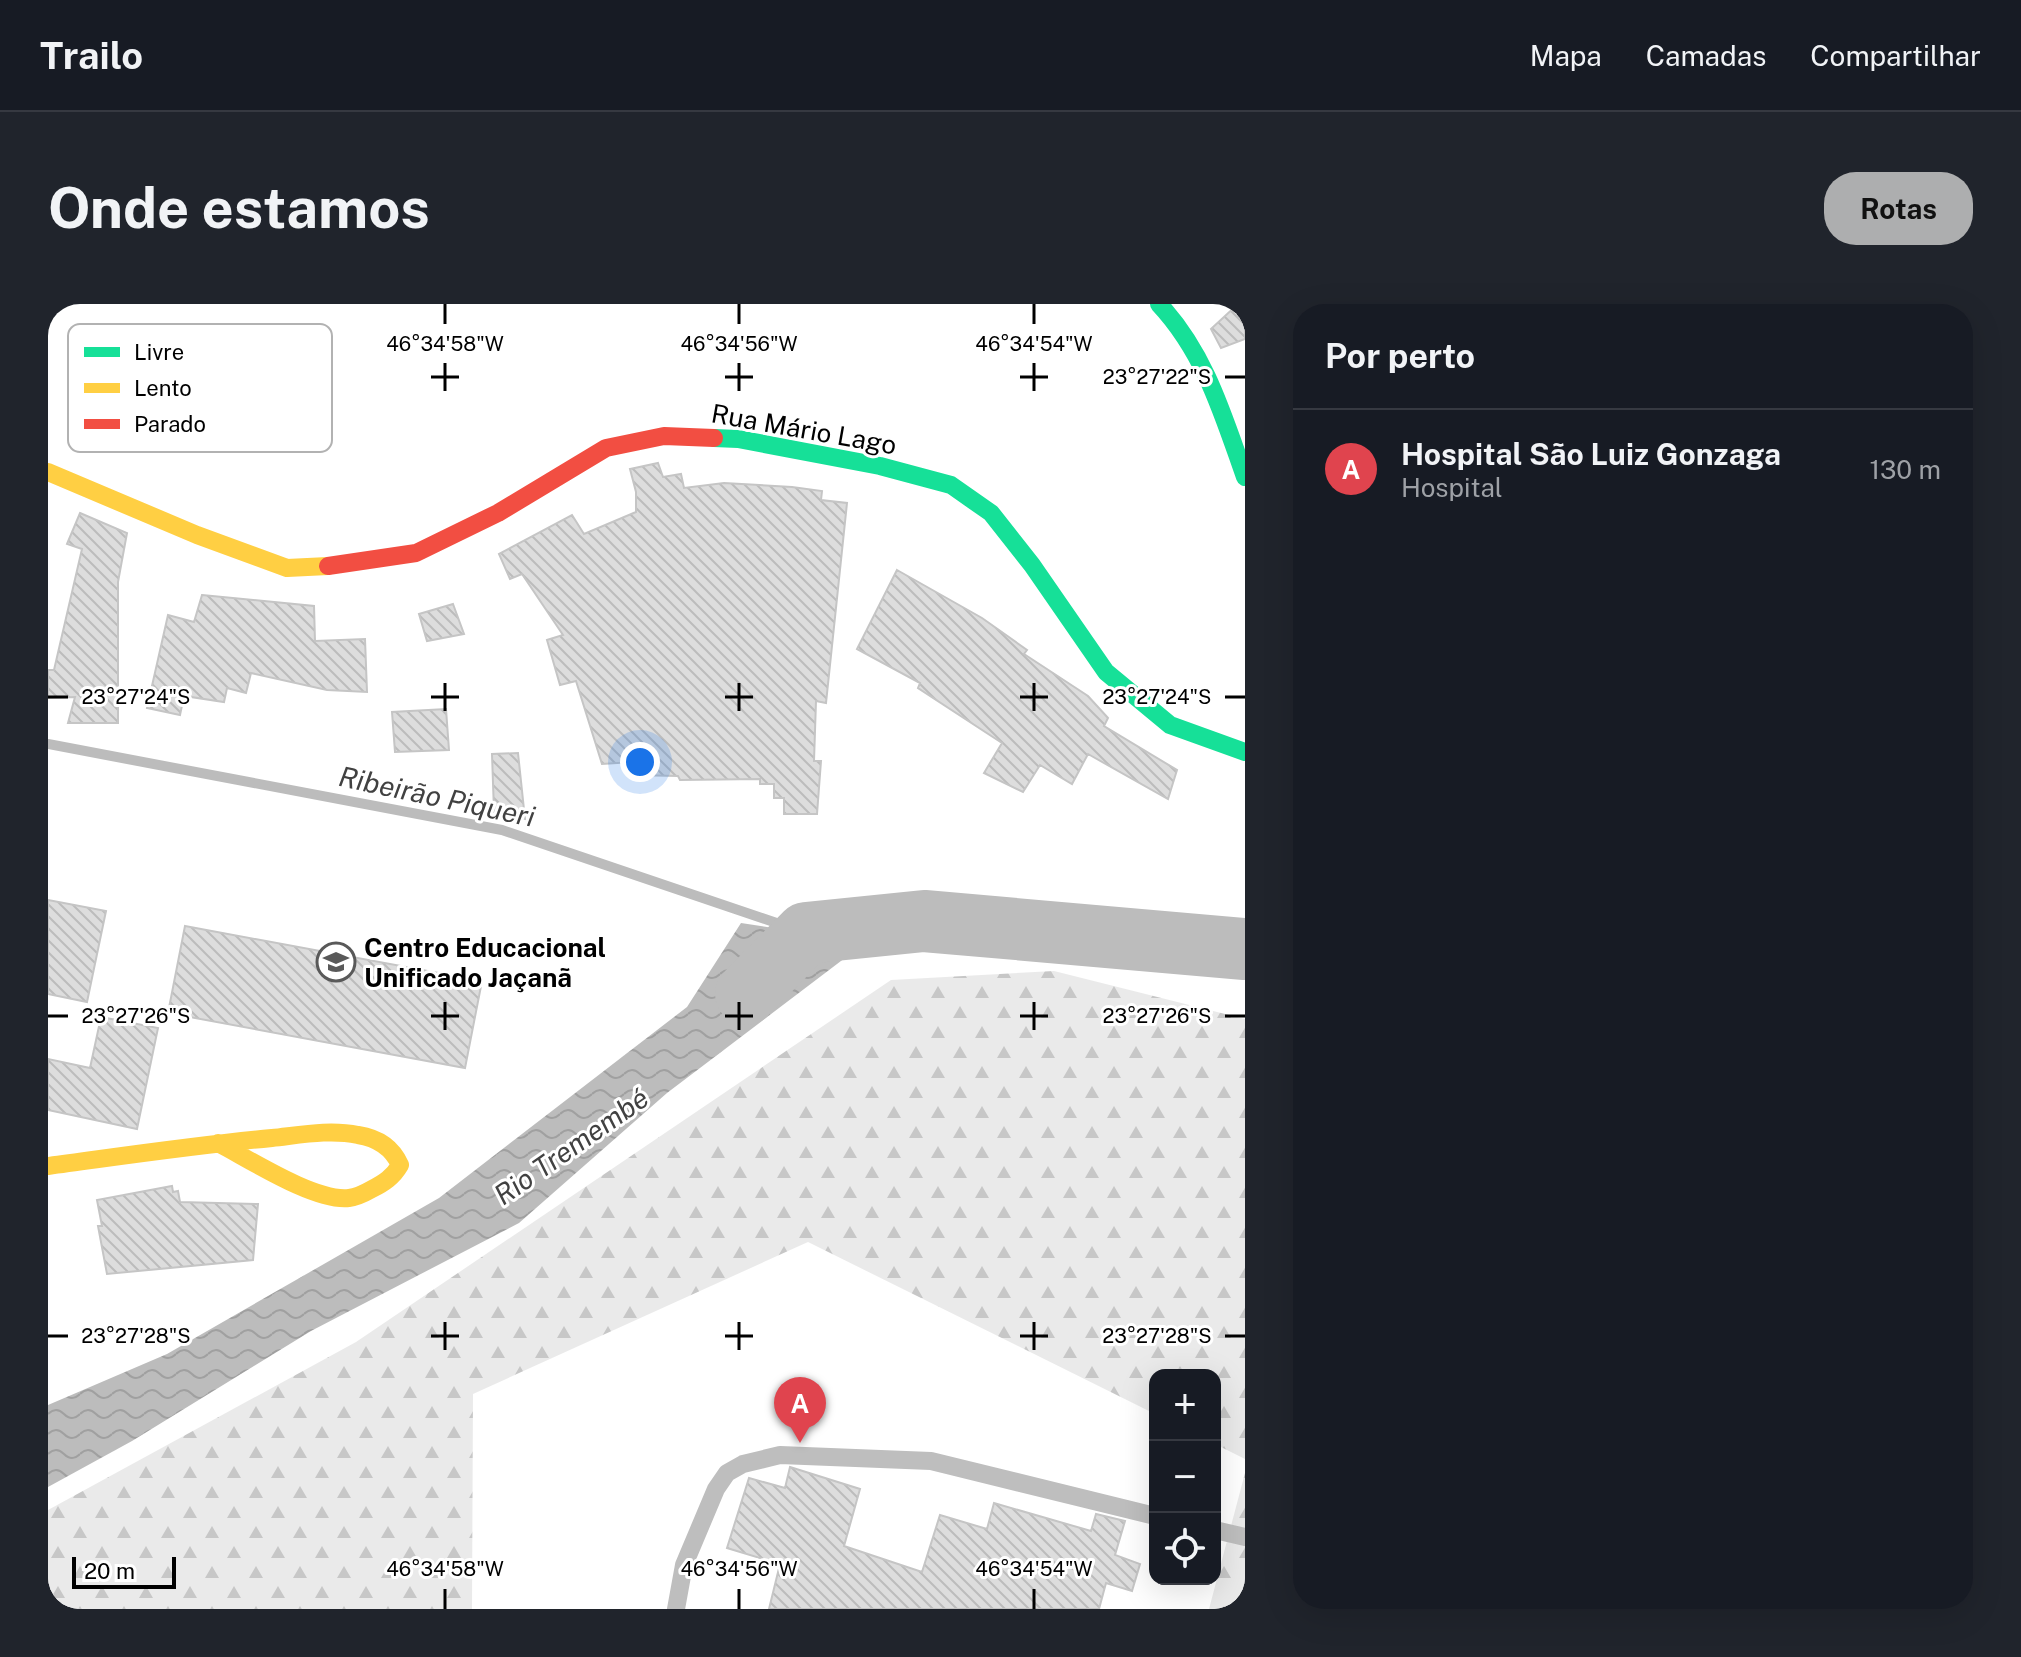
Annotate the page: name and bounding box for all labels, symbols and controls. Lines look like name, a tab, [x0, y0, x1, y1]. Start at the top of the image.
text: Trailo	[40, 33, 143, 78]
text: Mapa	[1530, 39, 1602, 72]
text: Camadas	[1646, 39, 1766, 72]
text: Compartilhar	[1810, 39, 1981, 72]
button: Rotas	[1824, 172, 1973, 245]
text: Onde estamos	[48, 175, 430, 241]
legend	[68, 324, 332, 452]
text: 46°34'58"W	[386, 332, 504, 356]
text: 46°34'56"W	[680, 332, 798, 356]
text: 46°34'54"W	[975, 332, 1093, 356]
text: Por perto	[1325, 336, 1475, 376]
text: Livre	[134, 339, 184, 365]
text: 23°27'22"S	[1103, 365, 1211, 389]
text: Lento	[134, 375, 192, 401]
street label: Rua Mário Lago	[709, 397, 899, 461]
text: Parado	[134, 411, 206, 437]
text: Hospital São Luiz Gonzaga	[1401, 436, 1781, 472]
text: A	[1342, 454, 1360, 485]
text: 130 m	[1869, 454, 1941, 485]
text: Hospital	[1401, 472, 1503, 503]
text: 23°27'24"S	[81, 685, 191, 709]
text: 23°27'24"S	[1102, 685, 1212, 709]
your location	[620, 742, 660, 782]
water label: Ribeirão Piqueri	[336, 759, 538, 833]
place label: Centro Educacional Unificado Jaçanã	[364, 932, 606, 993]
school or university icon: Centro Educacional Unificado Jaçanã	[315, 941, 357, 983]
text: 23°27'26"S	[82, 1004, 190, 1028]
text: 23°27'26"S	[1103, 1004, 1211, 1028]
water label: Rio Tremembé	[488, 1081, 654, 1211]
text: 23°27'28"S	[81, 1324, 191, 1348]
text: 23°27'28"S	[1102, 1324, 1212, 1348]
map controls	[1149, 1369, 1221, 1585]
button: +	[1149, 1369, 1221, 1441]
pin: A	[774, 1377, 826, 1443]
button: −	[1149, 1441, 1221, 1513]
button: locate	[1149, 1513, 1221, 1585]
scale bar	[72, 1553, 176, 1589]
text: 46°34'58"W	[386, 1557, 504, 1581]
text: 46°34'56"W	[680, 1557, 798, 1581]
text: 46°34'54"W	[975, 1557, 1093, 1581]
text: 20 m	[84, 1558, 135, 1584]

